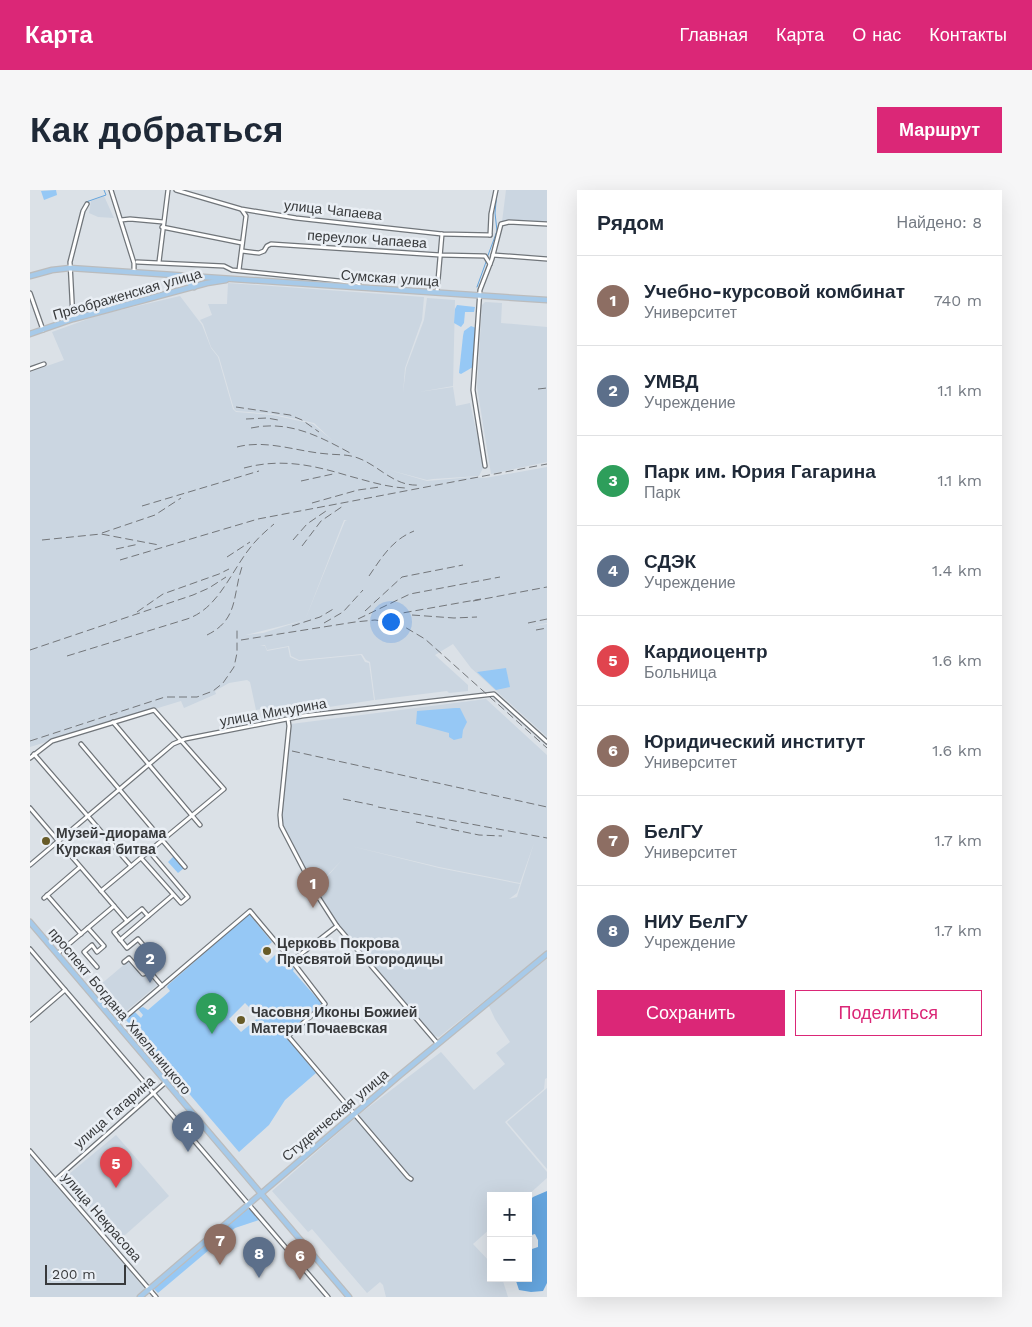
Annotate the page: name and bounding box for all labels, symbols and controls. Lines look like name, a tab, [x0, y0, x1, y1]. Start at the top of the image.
text: Карта	[25, 21, 93, 49]
text: Главная	[679, 24, 748, 45]
text: Карта	[776, 24, 824, 45]
text: О нас	[852, 24, 901, 45]
text: Контакты	[929, 24, 1007, 45]
button: Маршрут	[877, 107, 1002, 153]
text: Как добраться	[30, 109, 283, 151]
street label: улица Чапаева	[283, 197, 383, 223]
text: Рядом	[597, 210, 664, 235]
text: Найдено: 8	[897, 213, 982, 232]
street label: переулок Чапаева	[307, 227, 428, 251]
street label: Преображенская улица	[51, 265, 203, 323]
street label: Сумская улица	[340, 267, 440, 289]
text: Учебно-курсовой комбинат	[644, 280, 905, 303]
text: 1	[610, 291, 616, 310]
text: 740 m	[934, 291, 982, 310]
text: Университет	[644, 303, 737, 322]
text: УМВД	[644, 370, 699, 393]
text: 2	[608, 381, 618, 400]
text: 1.1 km	[937, 381, 982, 400]
text: Учреждение	[644, 393, 736, 412]
text: Парк им. Юрия Гагарина	[644, 460, 876, 483]
text: 3	[608, 471, 618, 490]
text: 1.1 km	[937, 471, 982, 490]
text: Парк	[644, 483, 680, 502]
text: СДЭК	[644, 550, 696, 573]
text: 4	[608, 561, 618, 580]
text: 1.4 km	[932, 561, 982, 580]
text: Учреждение	[644, 573, 736, 592]
your location	[378, 609, 404, 635]
text: Кардиоцентр	[644, 640, 768, 663]
text: 5	[608, 651, 618, 670]
text: 1.6 km	[932, 651, 982, 670]
text: Больница	[644, 663, 717, 682]
street label: улица Мичурина	[218, 695, 328, 729]
text: Юридический институт	[644, 730, 865, 753]
text: 6	[608, 741, 618, 760]
text: 1.6 km	[932, 741, 982, 760]
text: Университет	[644, 753, 737, 772]
text: БелГУ	[644, 820, 703, 843]
place label: Музей-диорама Курская битва	[56, 825, 166, 857]
text: 7	[608, 831, 618, 850]
text: 1.7 km	[935, 831, 982, 850]
marker: Музей-диорама Курская битва	[40, 835, 52, 847]
text: Университет	[644, 843, 737, 862]
pin: 1	[297, 867, 329, 908]
text: НИУ БелГУ	[644, 910, 748, 933]
text: 8	[608, 921, 618, 940]
text: 1.7 km	[935, 921, 982, 940]
street label: проспект Богдана Хмельницкого	[46, 924, 195, 1098]
text: Учреждение	[644, 933, 736, 952]
place label: Церковь Покрова Пресвятой Богородицы	[277, 935, 443, 967]
pin: 2	[134, 942, 166, 983]
marker: Церковь Покрова Пресвятой Богородицы	[261, 945, 273, 957]
button: Сохранить	[597, 990, 785, 1036]
button: Поделиться	[795, 990, 982, 1036]
pin: 3	[196, 993, 228, 1034]
place label: Часовня Иконы Божией Матери Почаевская	[251, 1004, 417, 1036]
marker: Часовня Иконы Божией Матери Почаевская	[235, 1014, 247, 1026]
street label: Студенческая улица	[279, 1066, 392, 1164]
street label: улица Гагарина	[70, 1073, 158, 1151]
pin: 4	[172, 1111, 204, 1152]
pin: 5	[100, 1147, 132, 1188]
street label: улица Некрасова	[59, 1169, 145, 1265]
map controls	[487, 1192, 532, 1282]
button: +	[487, 1192, 532, 1237]
pin: 7	[204, 1224, 236, 1265]
pin: 8	[243, 1237, 275, 1278]
button: −	[487, 1237, 532, 1282]
pin: 6	[284, 1239, 316, 1280]
scale bar	[45, 1262, 126, 1285]
text: 200 m	[52, 1266, 96, 1282]

